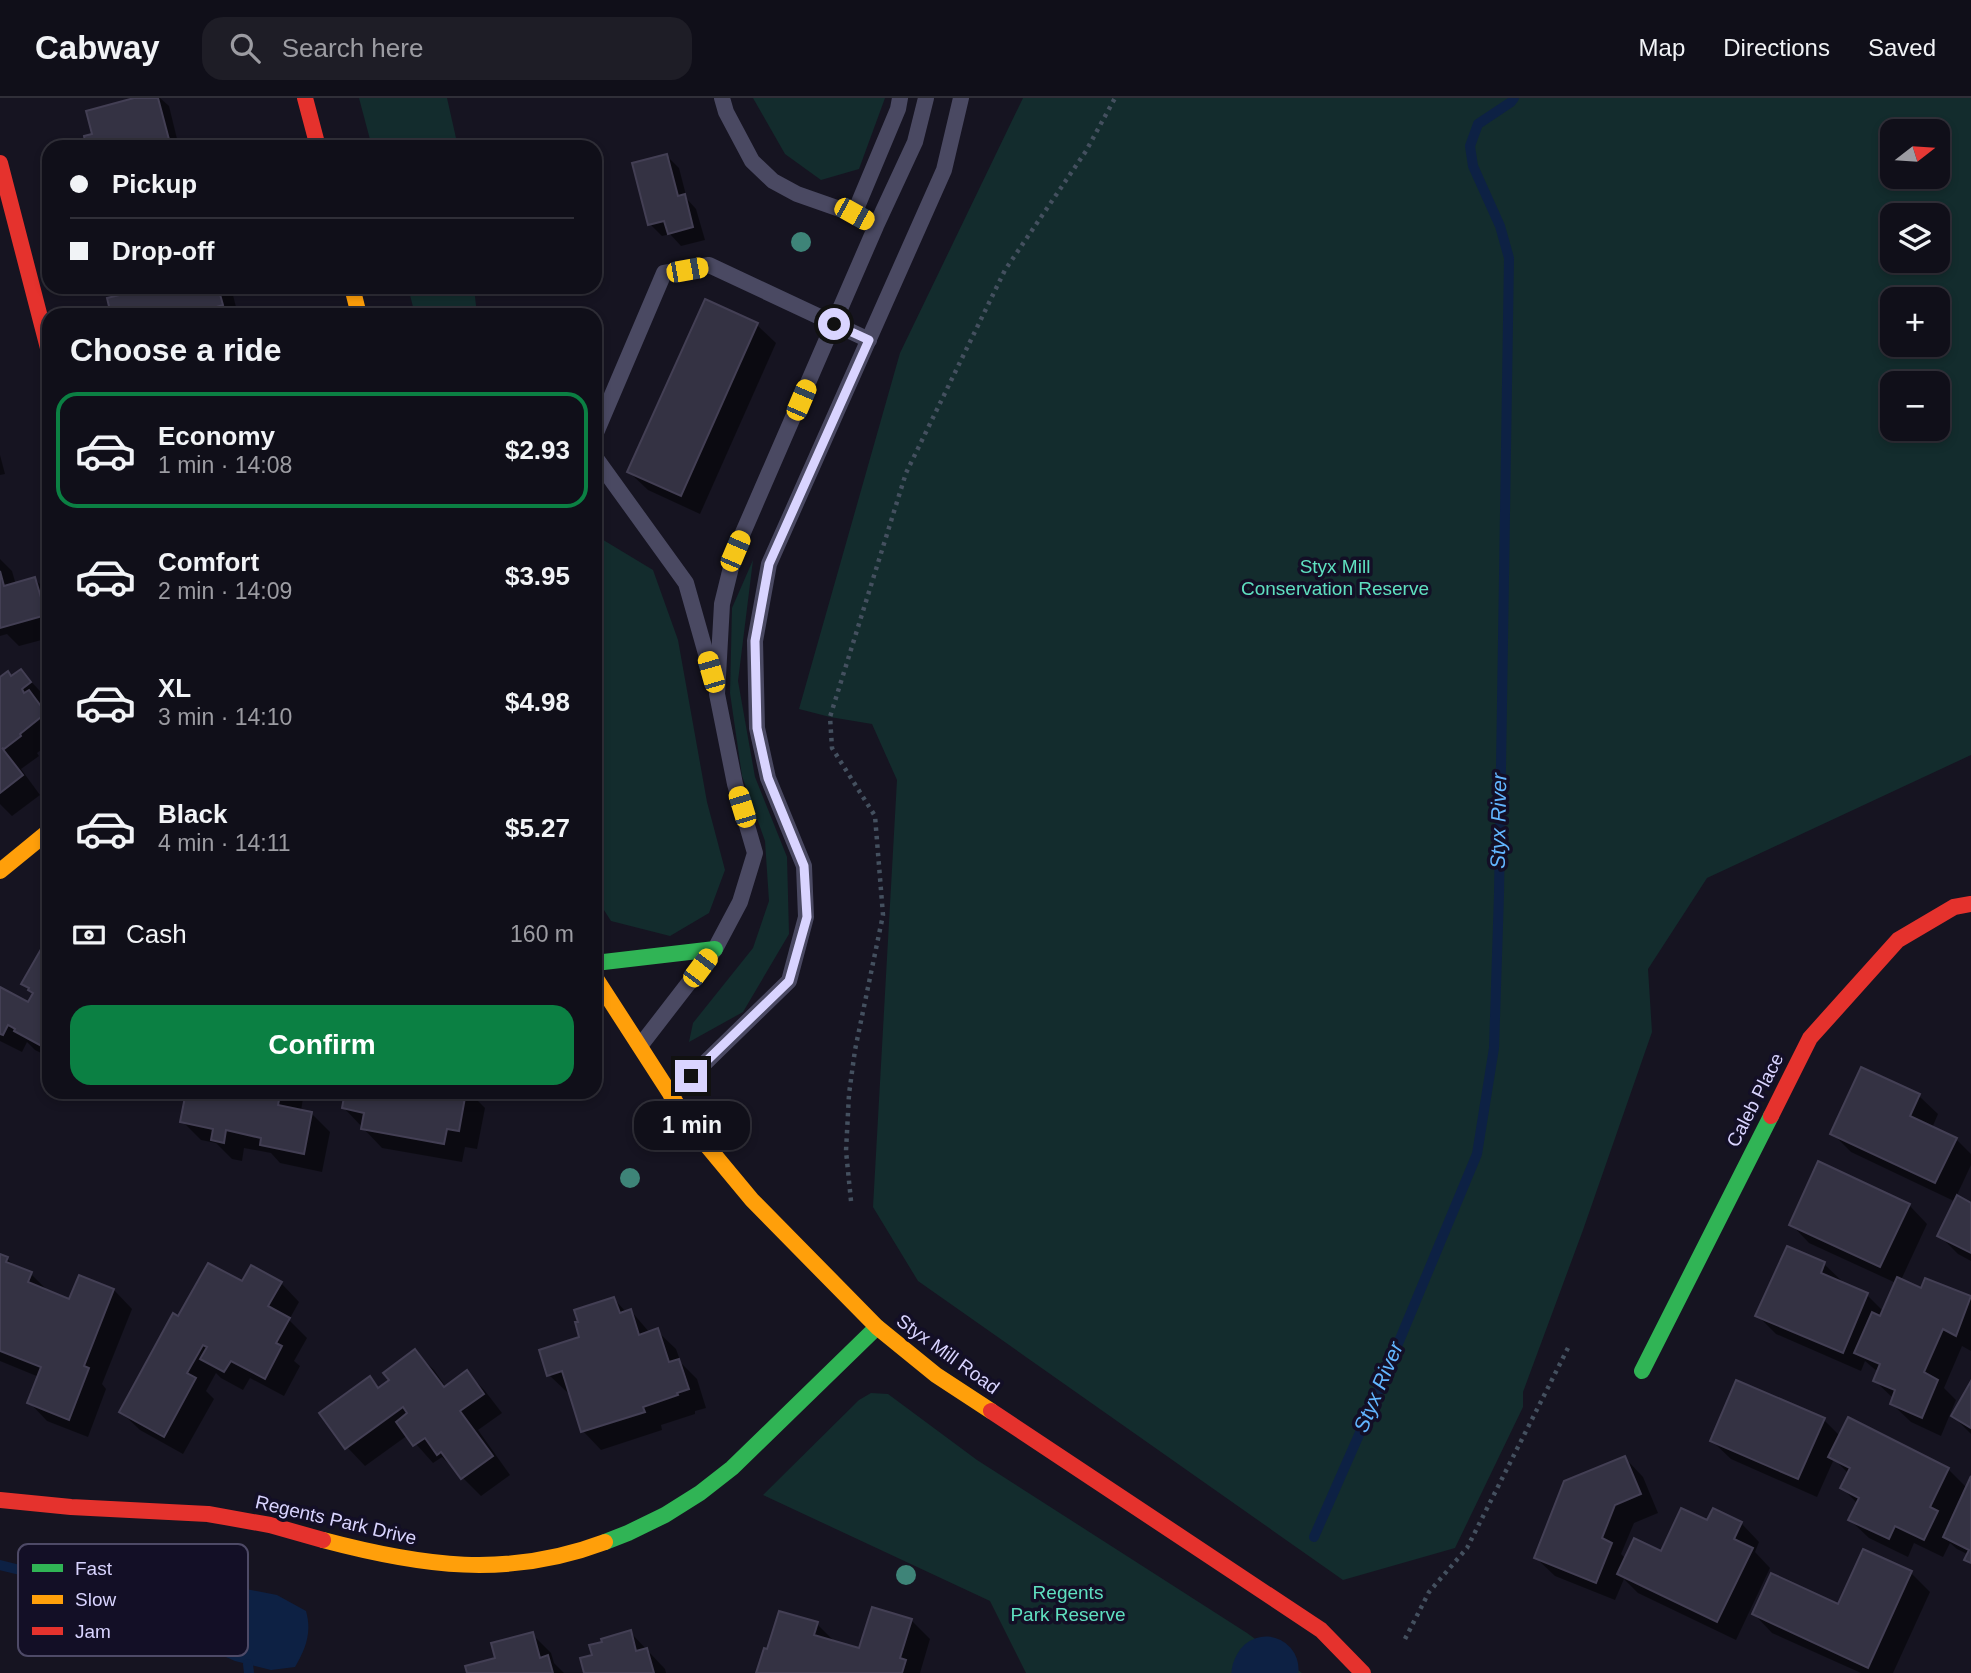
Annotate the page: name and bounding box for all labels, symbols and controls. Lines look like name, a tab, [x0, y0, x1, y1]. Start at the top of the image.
search box	[202, 17, 692, 80]
text: Cabway	[35, 29, 160, 66]
icon: search	[226, 29, 264, 67]
text: Search here	[282, 33, 423, 63]
text: Map	[1639, 34, 1685, 61]
text: Directions	[1723, 34, 1830, 61]
text: Saved	[1868, 34, 1936, 61]
north arrow	[1880, 119, 1950, 189]
map controls	[1880, 119, 1950, 441]
text: Pickup	[112, 169, 197, 199]
car	[831, 195, 878, 233]
button: layers	[1880, 203, 1950, 273]
text: Drop-off	[112, 236, 215, 266]
car	[665, 256, 710, 284]
button: +	[1880, 287, 1950, 357]
route start	[818, 308, 850, 340]
text: Choose a ride	[70, 332, 282, 368]
button: −	[1880, 371, 1950, 441]
car	[784, 377, 819, 423]
icon: car	[74, 419, 137, 482]
text: Economy	[158, 421, 275, 451]
text: $2.93	[505, 435, 570, 465]
text: 1 min · 14:08	[158, 452, 292, 478]
car	[718, 528, 753, 574]
icon: car	[74, 545, 137, 608]
text: Comfort	[158, 547, 259, 577]
park label: Styx Mill Conservation Reserve	[1241, 556, 1429, 599]
text: $3.95	[505, 561, 570, 591]
text: 2 min · 14:09	[158, 578, 292, 604]
car	[696, 649, 727, 695]
icon: car	[74, 671, 137, 734]
text: XL	[158, 673, 191, 703]
text: $4.98	[505, 687, 570, 717]
text: 3 min · 14:10	[158, 704, 292, 730]
water label: Styx River	[1486, 772, 1510, 869]
car	[726, 784, 759, 830]
icon: car	[74, 797, 137, 860]
text: Black	[158, 799, 227, 829]
text: $5.27	[505, 813, 570, 843]
text: 4 min · 14:11	[158, 830, 291, 856]
icon: cash	[70, 916, 108, 954]
text: Cash	[126, 919, 187, 949]
text: 160 m	[510, 921, 574, 947]
car	[679, 945, 722, 991]
button: Confirm	[70, 1005, 574, 1085]
street label: Caleb Place	[1722, 1050, 1788, 1150]
route end	[675, 1060, 707, 1092]
callout: 1 min	[633, 1100, 749, 1150]
text: 1 min	[662, 1112, 722, 1138]
street label: Styx Mill Road	[893, 1310, 1003, 1398]
water label: Styx River	[1349, 1338, 1408, 1436]
street label: Regents Park Drive	[253, 1491, 419, 1549]
legend	[18, 1544, 248, 1656]
text: Fast	[75, 1558, 113, 1579]
park label: Regents Park Reserve	[1010, 1582, 1126, 1625]
text: Slow	[75, 1589, 116, 1610]
text: Jam	[75, 1621, 111, 1642]

